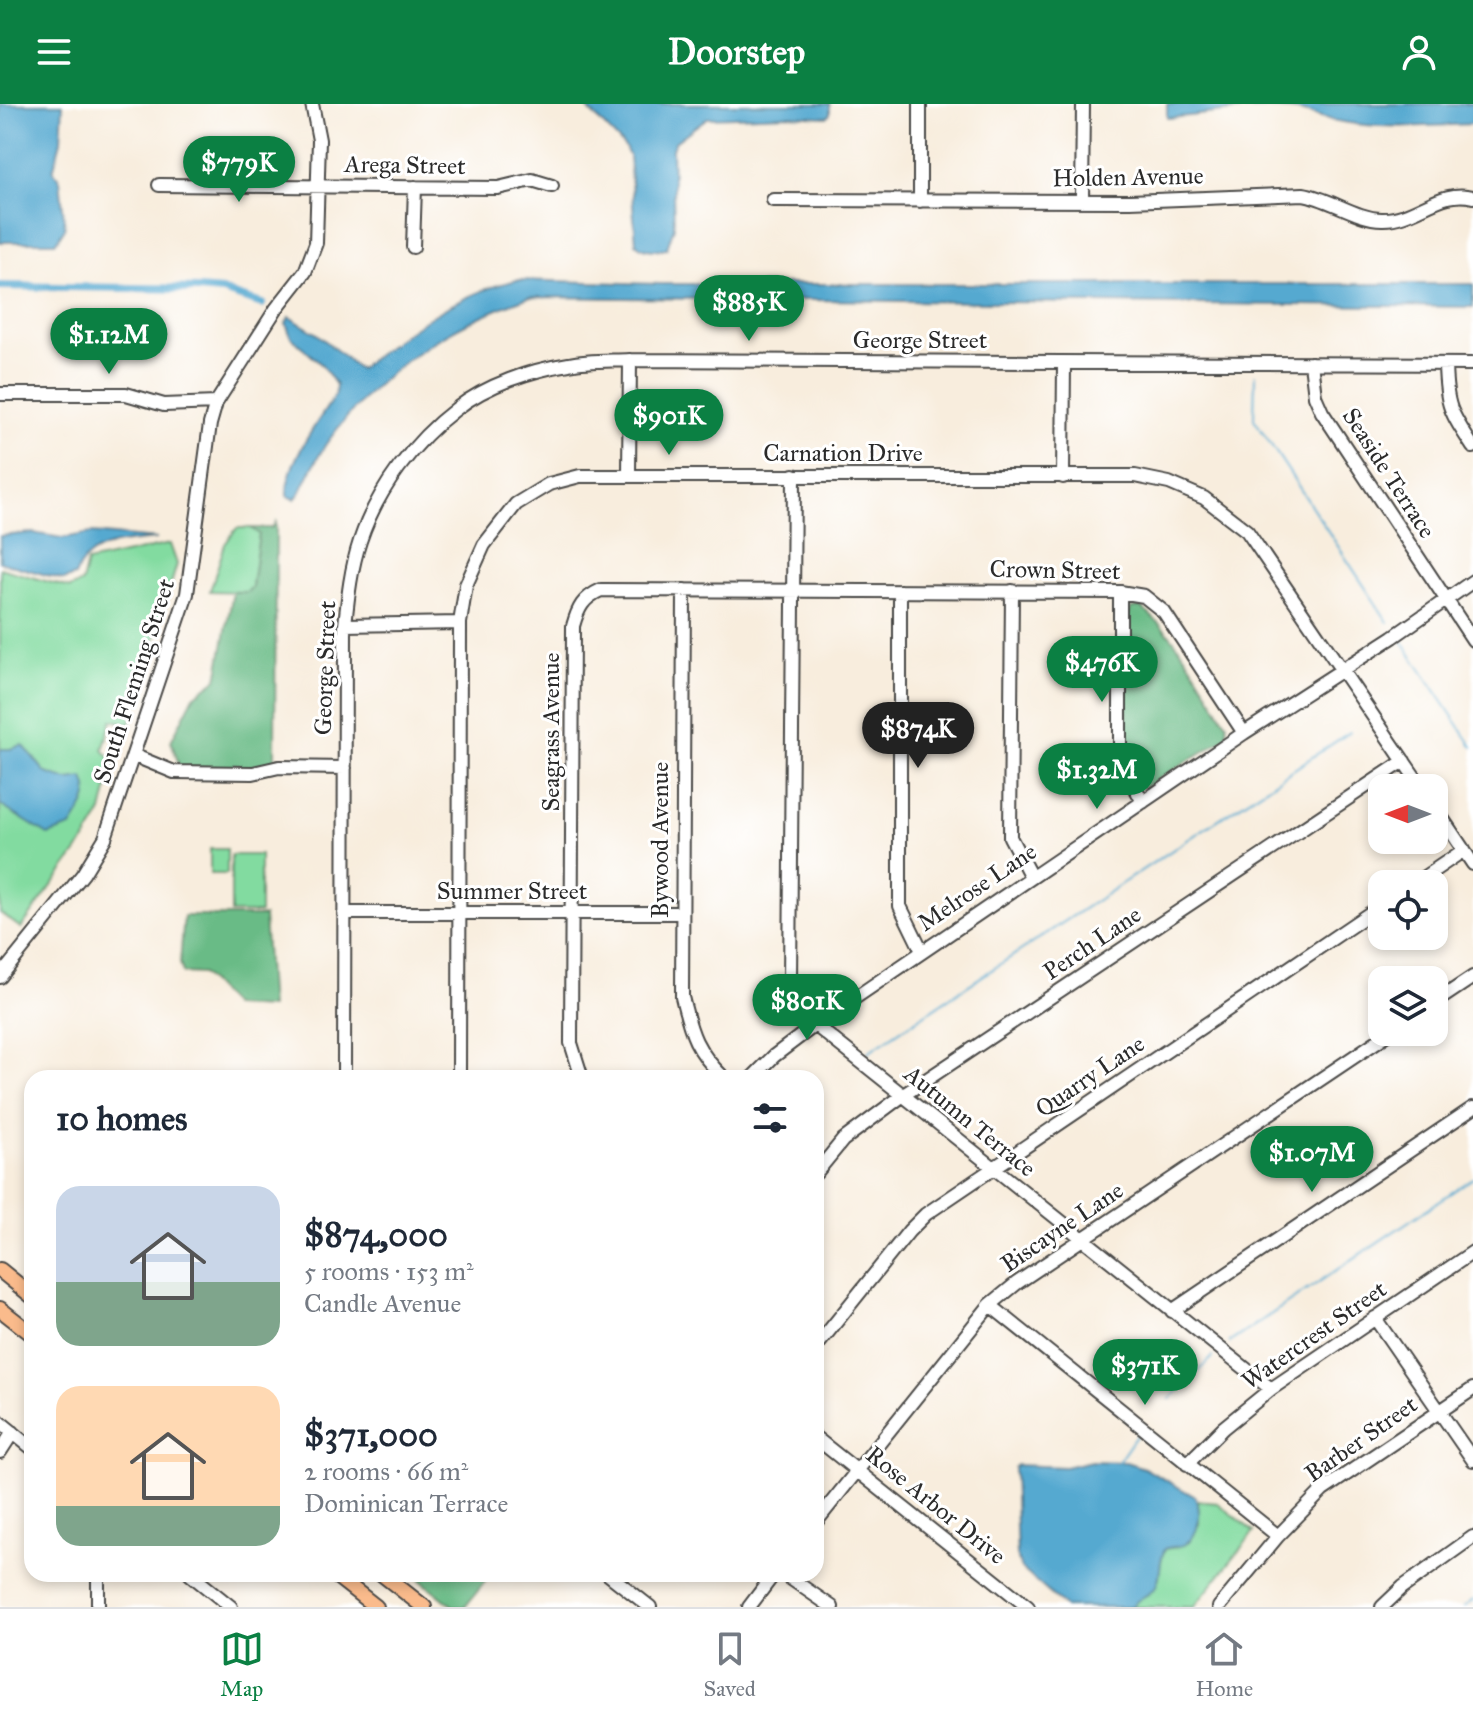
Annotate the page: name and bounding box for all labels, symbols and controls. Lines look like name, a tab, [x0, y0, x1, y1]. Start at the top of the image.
icon: menu	[32, 30, 76, 74]
text: Doorstep	[668, 30, 805, 74]
icon: person	[1397, 30, 1441, 74]
pin: $779K	[183, 136, 295, 204]
text: $779K	[201, 146, 277, 178]
street label: Arega Street	[343, 149, 466, 181]
street label: Holden Avenue	[1052, 161, 1204, 193]
pin: $885K	[693, 275, 805, 343]
text: $885K	[712, 285, 786, 317]
pin: $1.12M	[44, 308, 174, 376]
text: $1.12M	[68, 318, 150, 350]
street label: George Street	[853, 325, 988, 355]
pin: $901K	[613, 389, 725, 457]
text: $901K	[632, 399, 706, 431]
street label: Seaside Terrace	[1336, 402, 1442, 544]
street label: Carnation Drive	[763, 438, 923, 468]
street label: Crown Street	[989, 554, 1121, 586]
street label: South Fleming Street	[87, 574, 181, 787]
street label: George Street	[308, 600, 342, 736]
pin: $476K	[1046, 636, 1158, 704]
text: $476K	[1065, 646, 1139, 678]
street label: Seagrass Avenue	[536, 652, 566, 812]
pin: $874K	[862, 702, 974, 770]
text: $874K	[880, 712, 956, 744]
pin: $1.32M	[1032, 743, 1162, 811]
text: $1.32M	[1056, 753, 1138, 785]
street label: Bywood Avenue	[645, 762, 675, 918]
north arrow	[1368, 774, 1448, 854]
map controls	[1368, 774, 1448, 1046]
street label: Melrose Lane	[912, 836, 1042, 938]
button: locate	[1368, 870, 1448, 950]
street label: Summer Street	[437, 876, 588, 906]
street label: Perch Lane	[1037, 899, 1147, 987]
button: layers	[1368, 966, 1448, 1046]
pin: $801K	[751, 974, 863, 1042]
text: $801K	[770, 984, 844, 1016]
street label: Quarry Lane	[1030, 1029, 1150, 1123]
street label: Autumn Terrace	[897, 1058, 1042, 1183]
icon: filters	[748, 1096, 792, 1140]
text: 10 homes	[56, 1098, 187, 1139]
pin: $1.07M	[1247, 1126, 1377, 1194]
text: $1.07M	[1268, 1136, 1356, 1168]
street label: Biscayne Lane	[995, 1175, 1129, 1279]
text: $874,000	[304, 1214, 448, 1255]
icon: home	[120, 1218, 216, 1314]
text: 5 rooms · 153 m²	[304, 1255, 474, 1287]
street label: Watercrest Street	[1236, 1274, 1393, 1396]
text: Candle Avenue	[304, 1287, 461, 1319]
pin: $371K	[1089, 1339, 1201, 1407]
text: $371K	[1111, 1349, 1179, 1381]
street label: Barber Street	[1299, 1389, 1423, 1489]
text: $371,000	[304, 1414, 438, 1455]
icon: home	[120, 1418, 216, 1514]
street label: Rose Arbor Drive	[860, 1439, 1012, 1571]
text: 2 rooms · 66 m²	[304, 1455, 468, 1487]
text: Dominican Terrace	[304, 1487, 508, 1519]
tab: Map	[220, 1627, 264, 1702]
tab: Saved	[704, 1627, 756, 1702]
tab: Home	[1196, 1627, 1253, 1702]

